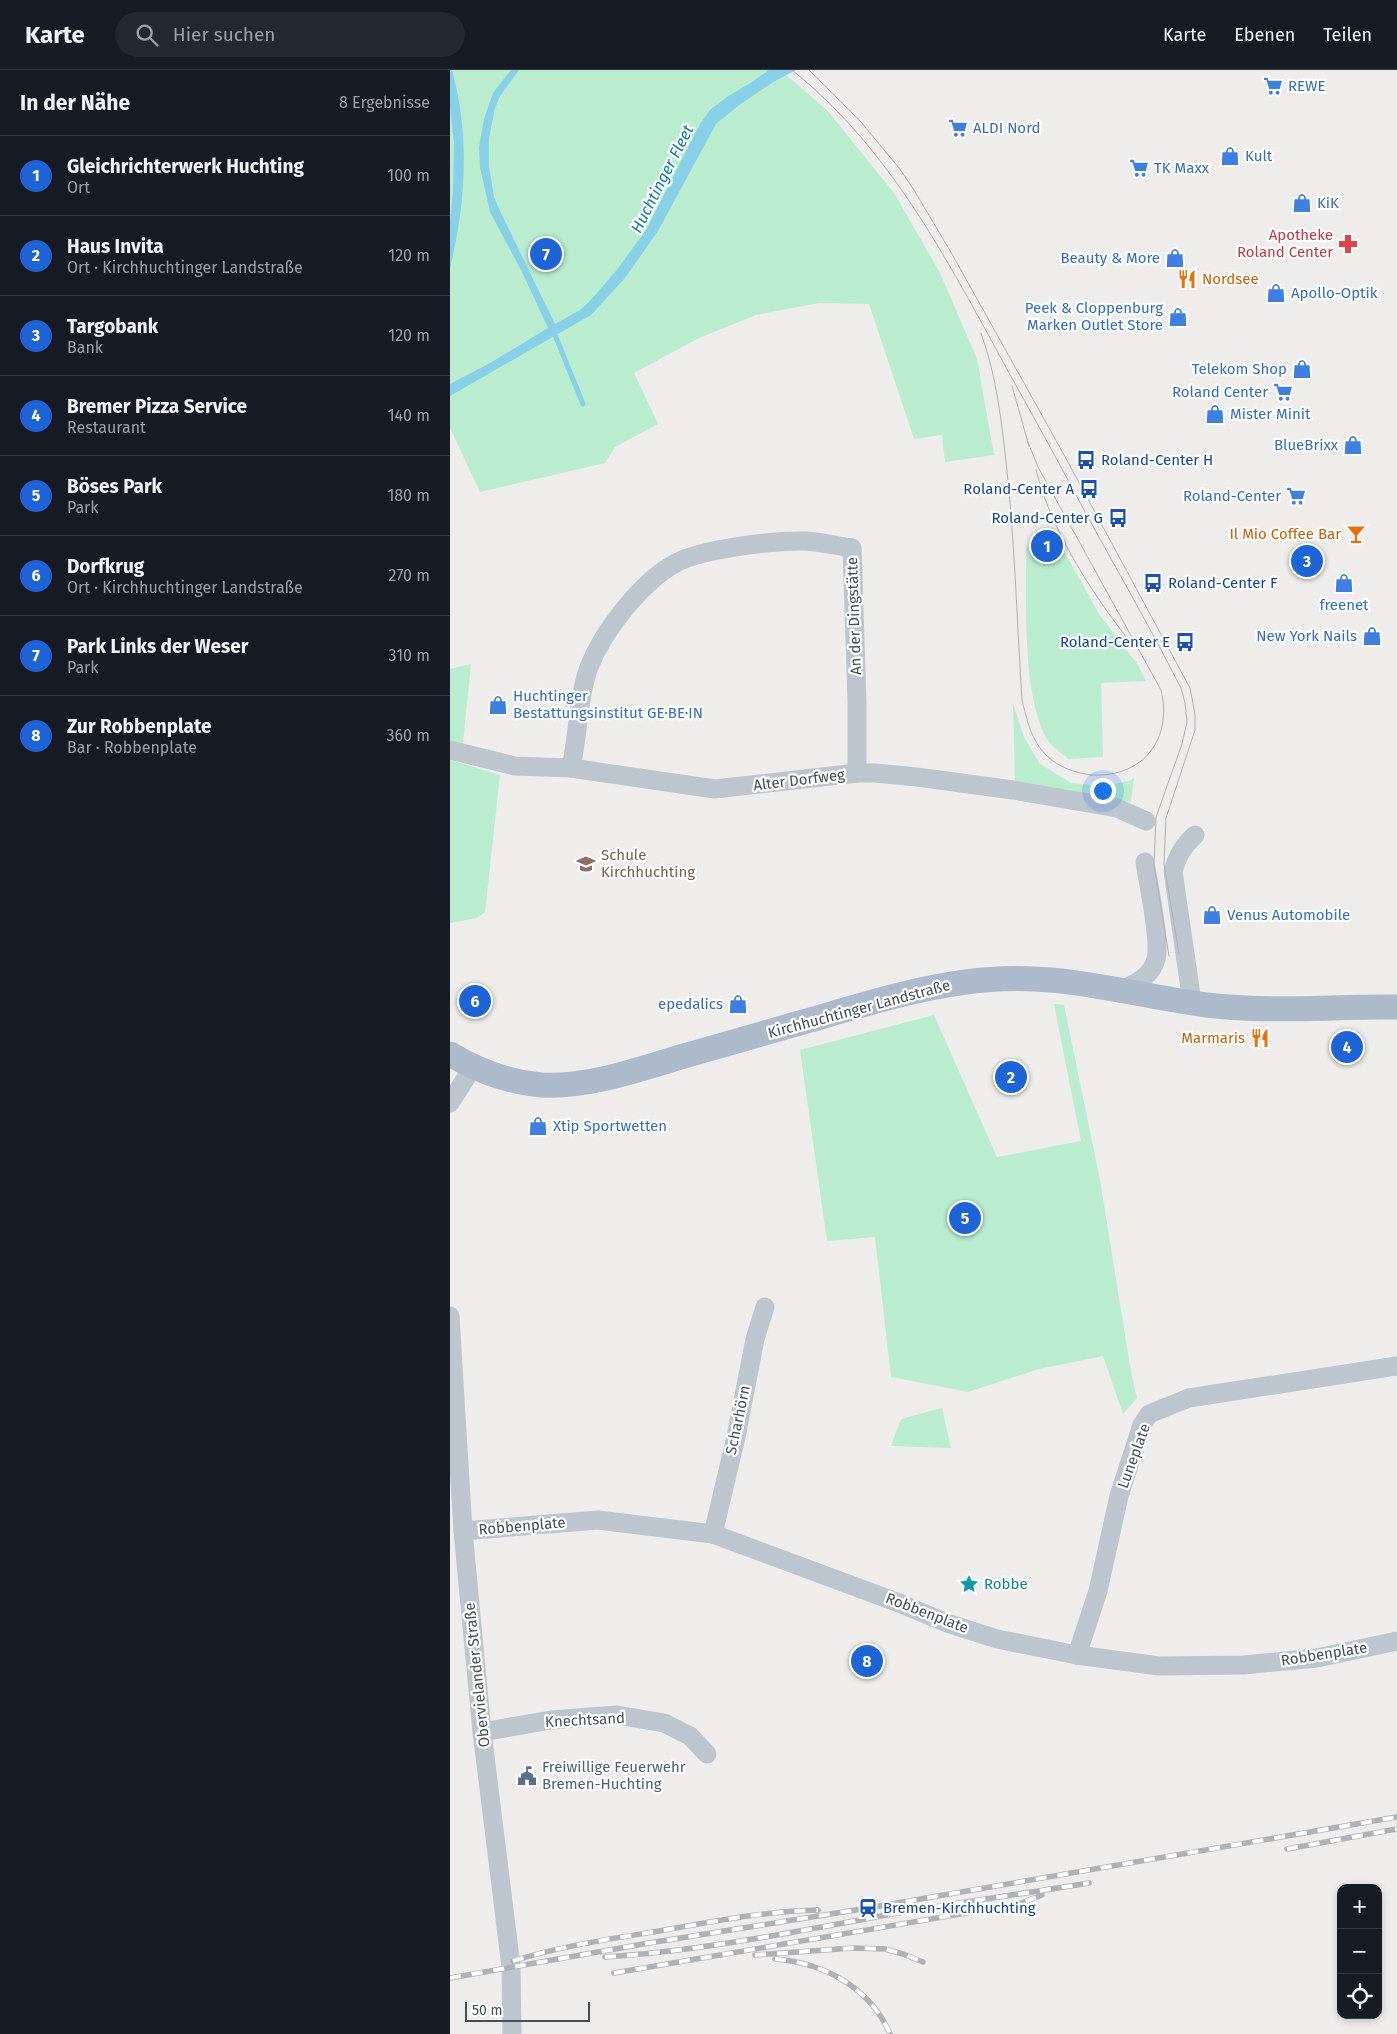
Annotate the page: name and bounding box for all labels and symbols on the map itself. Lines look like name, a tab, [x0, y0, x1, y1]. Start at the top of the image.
supermarket icon: REWE	[1262, 75, 1284, 97]
place label: REWE	[1288, 77, 1326, 95]
supermarket icon: ALDI Nord	[947, 117, 969, 139]
place label: ALDI Nord	[973, 119, 1040, 137]
water label: Huchtinger Fleet	[627, 122, 697, 236]
shop icon: Kult	[1219, 145, 1241, 167]
place label: Kult	[1245, 147, 1273, 165]
supermarket icon: TK Maxx	[1128, 157, 1150, 179]
place label: TK Maxx	[1154, 159, 1210, 177]
shop icon: KiK	[1291, 192, 1313, 214]
place label: KiK	[1317, 194, 1339, 212]
place label: Apotheke Roland Center	[1237, 226, 1333, 261]
pharmacy icon: Apotheke Roland Center	[1337, 233, 1359, 255]
pin: 7	[530, 235, 562, 273]
shop icon: Beauty & More	[1164, 247, 1186, 269]
place label: Beauty & More	[1060, 249, 1160, 267]
restaurant icon: Nordsee	[1176, 268, 1198, 290]
place label: Nordsee	[1202, 270, 1259, 288]
shop icon: Apollo-Optik	[1265, 282, 1287, 304]
place label: Apollo-Optik	[1291, 284, 1378, 302]
place label: Peek & Cloppenburg Marken Outlet Store	[1025, 299, 1163, 334]
shop icon: Peek & Cloppenburg Marken Outlet Store	[1167, 306, 1189, 328]
shop icon: Telekom Shop	[1291, 358, 1313, 380]
place label: Telekom Shop	[1192, 360, 1287, 378]
supermarket icon: Roland Center	[1272, 381, 1294, 403]
place label: Roland Center	[1172, 383, 1268, 401]
shop icon: Mister Minit	[1204, 403, 1226, 425]
place label: Mister Minit	[1230, 405, 1311, 423]
shop icon: BlueBrixx	[1342, 434, 1364, 456]
place label: BlueBrixx	[1274, 436, 1339, 454]
bus stop icon: Roland-Center H	[1075, 449, 1097, 471]
place label: Roland-Center H	[1101, 451, 1213, 469]
bus stop icon: Roland-Center A	[1078, 478, 1100, 500]
place label: Roland-Center A	[963, 480, 1074, 498]
supermarket icon: Roland-Center	[1285, 485, 1307, 507]
place label: Roland-Center	[1183, 487, 1281, 505]
bus stop icon: Roland-Center G	[1107, 507, 1129, 529]
place label: Roland-Center G	[991, 509, 1103, 527]
bar icon: Il Mio Coffee Bar	[1345, 523, 1367, 545]
place label: Il Mio Coffee Bar	[1229, 525, 1341, 543]
pin: 1	[1031, 527, 1063, 565]
pin: 3	[1291, 542, 1323, 580]
street label: An der Dingstätte	[843, 557, 865, 675]
bus stop icon: Roland-Center F	[1142, 572, 1164, 594]
shop icon: freenet	[1333, 572, 1355, 594]
place label: Roland-Center F	[1168, 574, 1277, 592]
place label: freenet	[1319, 596, 1369, 614]
shop icon: New York Nails	[1361, 625, 1383, 647]
place label: New York Nails	[1256, 627, 1357, 645]
bus stop icon: Roland-Center E	[1174, 631, 1196, 653]
place label: Roland-Center E	[1060, 633, 1170, 651]
place label: Huchtinger Bestattungsinstitut GE·BE·IN	[513, 687, 703, 722]
shop icon: Huchtinger Bestattungsinstitut GE·BE·IN	[487, 694, 509, 716]
street label: Alter Dorfweg	[752, 765, 846, 795]
your location	[1090, 778, 1116, 804]
place label: Schule Kirchhuchting	[601, 846, 695, 881]
school or university icon: Schule Kirchhuchting	[575, 853, 597, 875]
shop icon: Venus Automobile	[1201, 904, 1223, 926]
place label: Venus Automobile	[1227, 906, 1350, 924]
street label: Kirchhuchtinger Landstraße	[766, 976, 952, 1042]
pin: 6	[459, 982, 491, 1020]
shop icon: epedalics	[727, 993, 749, 1015]
place label: epedalics	[658, 995, 723, 1013]
restaurant icon: Marmaris	[1249, 1027, 1271, 1049]
pin: 4	[1331, 1028, 1363, 1066]
place label: Marmaris	[1181, 1029, 1245, 1047]
pin: 2	[995, 1058, 1027, 1096]
shop icon: Xtip Sportwetten	[527, 1115, 549, 1137]
place label: Xtip Sportwetten	[553, 1117, 667, 1135]
pin: 5	[949, 1199, 981, 1237]
street label: Scharhörn	[722, 1384, 754, 1456]
street label: Luneplate	[1114, 1421, 1154, 1491]
street label: Robbenplate	[478, 1513, 566, 1539]
place icon: Robbe	[958, 1573, 980, 1595]
place label: Robbe	[984, 1575, 1028, 1593]
street label: Robbenplate	[883, 1589, 971, 1637]
street label: Obervielander Straße	[460, 1602, 494, 1748]
street label: Robbenplate	[1280, 1638, 1368, 1670]
pin: 8	[851, 1642, 883, 1680]
street label: Knechtsand	[545, 1709, 625, 1731]
place label: Freiwillige Feuerwehr Bremen-Huchting	[542, 1758, 686, 1793]
public building icon: Freiwillige Feuerwehr Bremen-Huchting	[516, 1765, 538, 1787]
station icon: Bremen-Kirchhuchting	[857, 1897, 879, 1919]
place label: Bremen-Kirchhuchting	[883, 1899, 1036, 1917]
scale bar	[465, 1999, 590, 2022]

